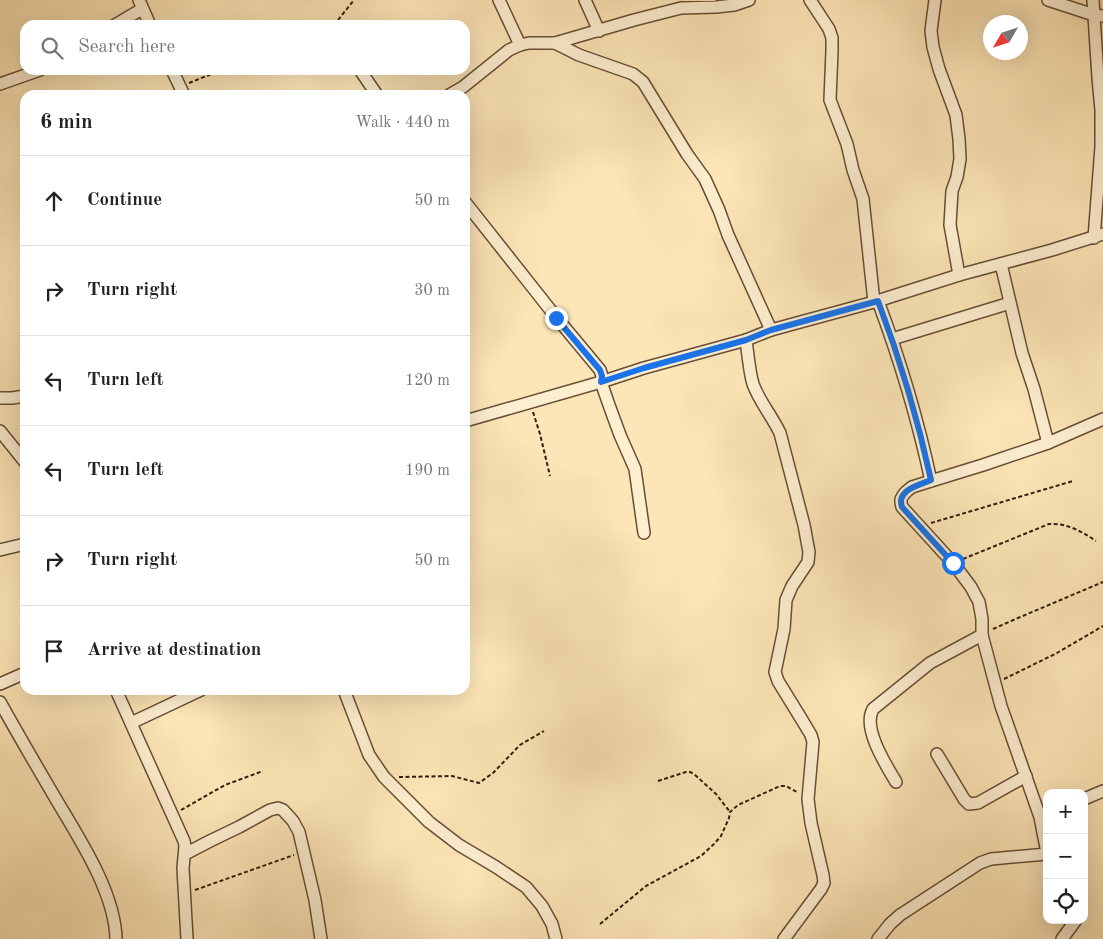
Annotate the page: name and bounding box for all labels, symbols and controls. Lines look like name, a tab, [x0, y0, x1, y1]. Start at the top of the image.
north arrow	[983, 15, 1028, 60]
search box	[20, 20, 470, 75]
icon: search	[38, 34, 66, 62]
text: Search here	[78, 38, 175, 57]
text: 6 min	[40, 112, 93, 133]
text: Walk · 440 m	[355, 115, 450, 131]
icon: ahead	[40, 187, 68, 215]
text: Continue	[87, 191, 162, 210]
text: 50 m	[414, 193, 450, 209]
icon: right	[40, 277, 68, 305]
text: Turn right	[87, 281, 177, 300]
text: 30 m	[414, 283, 450, 299]
route end	[545, 307, 568, 330]
icon: left	[40, 367, 68, 395]
text: Turn left	[87, 371, 164, 390]
text: 120 m	[405, 373, 450, 389]
icon: left	[40, 457, 68, 485]
text: Turn left	[87, 461, 164, 480]
text: 190 m	[405, 463, 450, 479]
icon: right	[40, 547, 68, 575]
text: Turn right	[87, 551, 177, 570]
route start	[942, 552, 965, 575]
text: 50 m	[414, 553, 450, 569]
icon: arrive	[40, 637, 68, 665]
text: Arrive at destination	[87, 641, 261, 660]
map controls	[1043, 789, 1088, 924]
button: +	[1043, 789, 1088, 834]
button: −	[1043, 834, 1088, 879]
button: locate	[1043, 879, 1088, 924]

